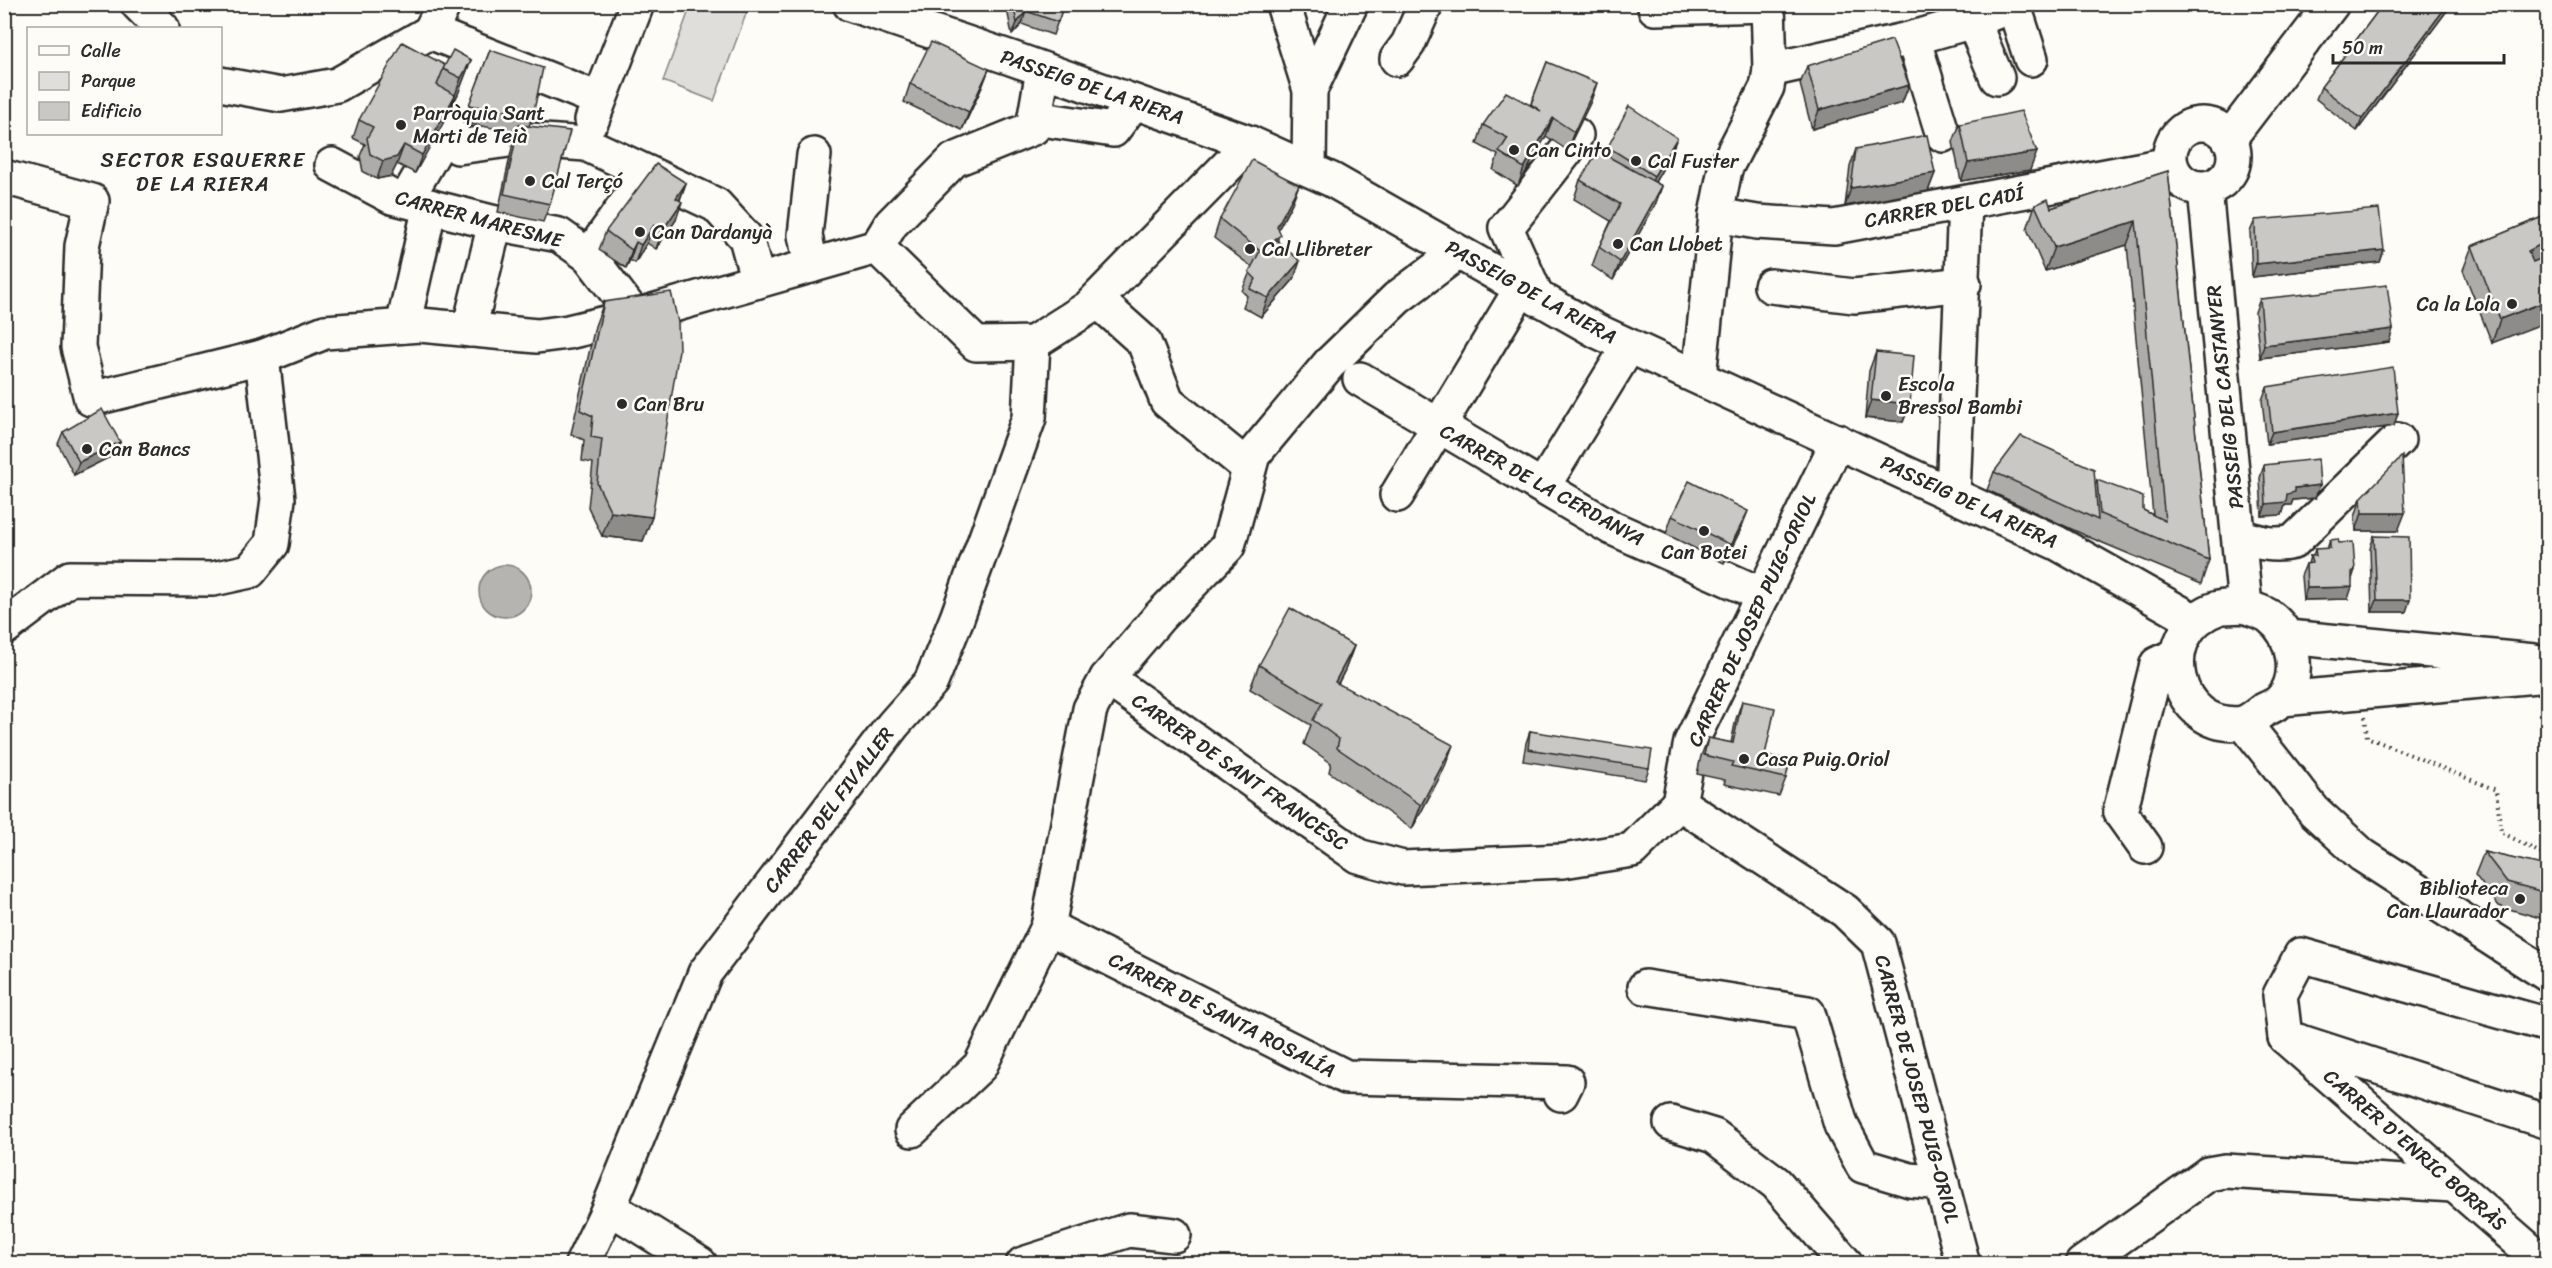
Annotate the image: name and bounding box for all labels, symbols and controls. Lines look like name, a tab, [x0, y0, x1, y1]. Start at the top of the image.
legend	[27, 27, 222, 135]
scale bar	[2333, 27, 2504, 65]
text: 50 m	[2342, 32, 2383, 64]
text: Calle	[81, 35, 121, 67]
street label: PASSEIG DE LA RIERA	[996, 39, 1188, 135]
text: Parque	[81, 65, 136, 97]
text: Edificio	[81, 95, 142, 127]
place label: Parròquia Sant Marti de Teià	[413, 96, 545, 154]
marker: Parròquia Sant Marti de Teià	[394, 118, 408, 132]
place label: Can Cinto	[1526, 133, 1611, 168]
district label: SECTOR ESQUERRE DE LA RIERA	[100, 141, 306, 203]
marker: Can Cinto	[1507, 143, 1521, 157]
place label: Cal Fuster	[1648, 144, 1740, 179]
marker: Cal Fuster	[1629, 154, 1643, 168]
place label: Cal Terçó	[542, 164, 624, 199]
marker: Cal Terçó	[523, 174, 537, 188]
street label: CARRER DEL CADÍ	[1862, 176, 2027, 238]
street label: CARRER MARESME	[391, 180, 568, 259]
place label: Can Dardanyà	[652, 215, 772, 250]
marker: Can Dardanyà	[633, 225, 647, 239]
place label: Can Llobet	[1630, 227, 1723, 262]
street label: PASSEIG DE LA RIERA	[1439, 230, 1623, 354]
place label: Cal Llibreter	[1262, 232, 1372, 267]
marker: Can Llobet	[1611, 237, 1625, 251]
marker: Cal Llibreter	[1243, 242, 1257, 256]
street label: PASSEIG DEL CASTANYER	[2196, 283, 2254, 511]
place label: Ca la Lola	[2416, 287, 2500, 322]
marker: Ca la Lola	[2505, 297, 2519, 311]
place label: Escola Bressol Bambi	[1898, 367, 2023, 425]
place label: Can Bru	[634, 387, 705, 422]
marker: Escola Bressol Bambi	[1879, 389, 1893, 403]
marker: Can Bru	[615, 397, 629, 411]
street label: CARRER DE LA CERDANYA	[1433, 414, 1651, 556]
place label: Can Bancs	[99, 432, 191, 467]
marker: Can Bancs	[80, 442, 94, 456]
street label: PASSEIG DE LA RIERA	[1875, 446, 2063, 558]
street label: CARRER DE JOSEP PUIG-ORIOL	[1678, 487, 1827, 753]
marker: Can Botei	[1697, 524, 1711, 538]
place label: Can Botei	[1661, 535, 1748, 570]
street label: CARRER DE SANT FRANCESC	[1124, 684, 1356, 861]
street label: CARRER DEL FIVALLER	[755, 719, 903, 901]
place label: Casa Puig.Oriol	[1756, 742, 1891, 777]
marker: Casa Puig.Oriol	[1737, 752, 1751, 766]
place label: Biblioteca Can Llaurador	[2387, 871, 2510, 929]
marker: Biblioteca Can Llaurador	[2513, 892, 2527, 906]
street label: CARRER DE SANTA ROSALÍA	[1102, 942, 1342, 1088]
street label: CARRER DE JOSEP PUIG-ORIOL	[1864, 951, 1970, 1228]
street label: CARRER D'ENRIC BORRÀS	[2315, 1060, 2515, 1240]

